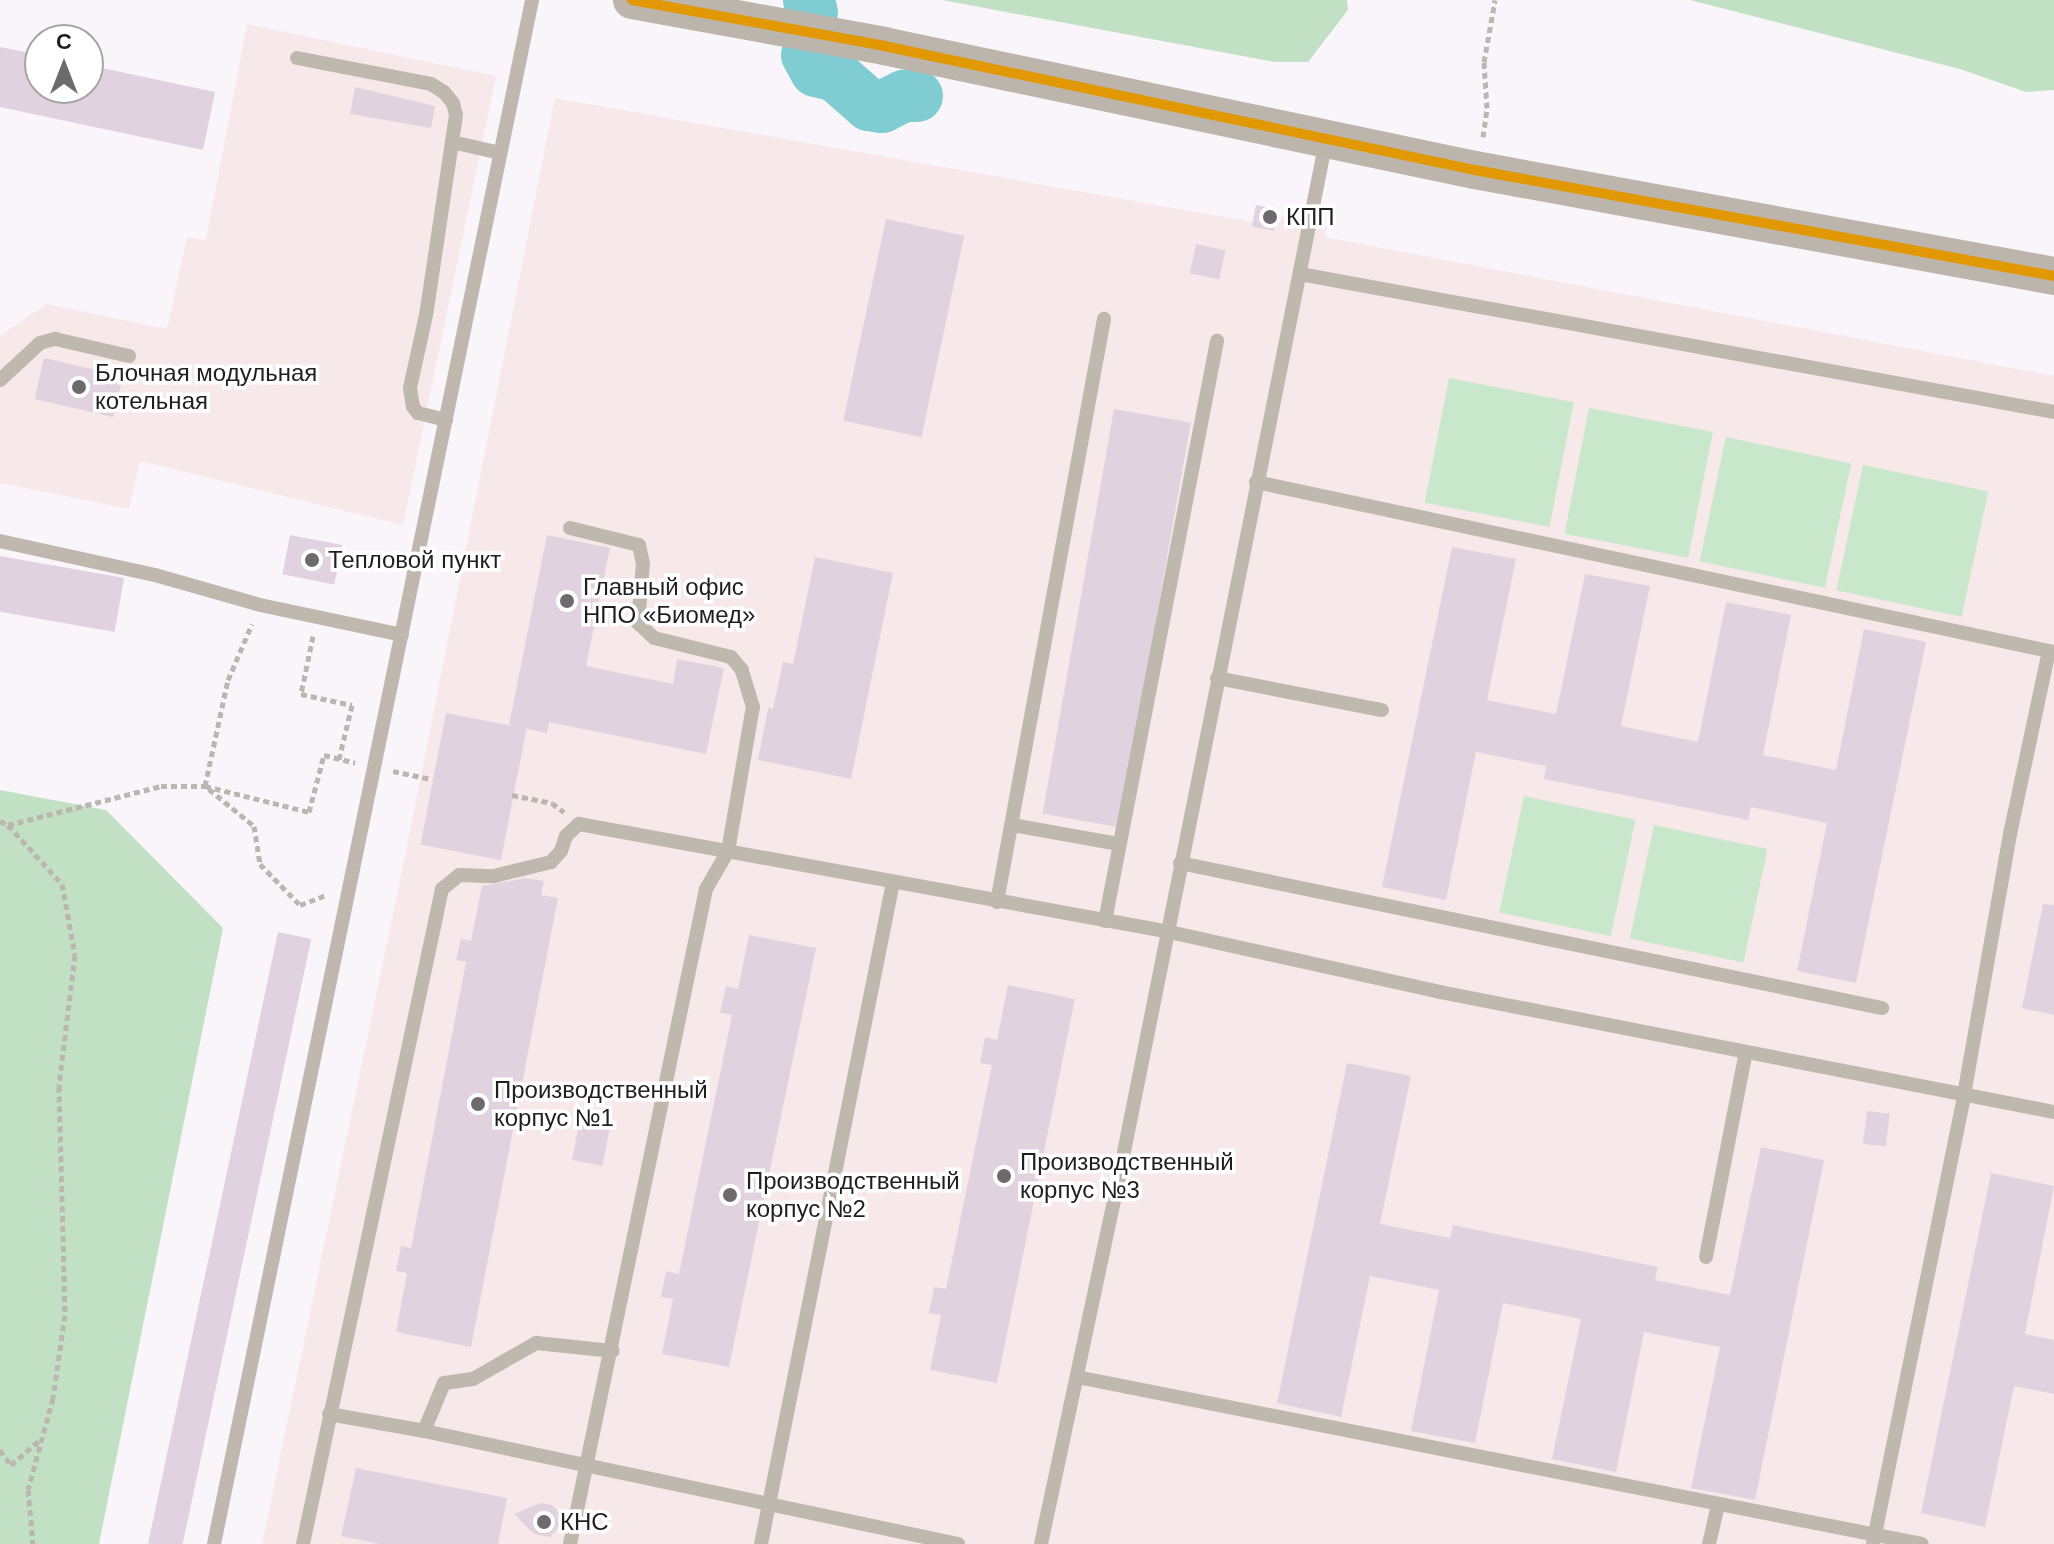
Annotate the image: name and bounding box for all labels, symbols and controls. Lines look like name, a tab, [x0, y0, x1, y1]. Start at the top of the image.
north arrow	[24, 24, 104, 104]
text: С	[56, 29, 72, 54]
place label: КПП	[1286, 203, 1334, 231]
marker: КПП	[1261, 208, 1279, 226]
place label: Блочная модульная котельная	[95, 359, 317, 415]
marker: Блочная модульная котельная	[70, 378, 88, 396]
place label: Тепловой пункт	[328, 546, 501, 574]
marker: Тепловой пункт	[303, 551, 321, 569]
place label: Главный офис НПО «Биомед»	[583, 573, 755, 629]
marker: Главный офис НПО «Биомед»	[558, 592, 576, 610]
place label: Производственный корпус №1	[494, 1076, 708, 1132]
marker: Производственный корпус №1	[469, 1095, 487, 1113]
place label: Производственный корпус №3	[1020, 1148, 1234, 1204]
place label: Производственный корпус №2	[746, 1167, 960, 1223]
marker: Производственный корпус №3	[995, 1167, 1013, 1185]
marker: Производственный корпус №2	[721, 1186, 739, 1204]
place label: КНС	[560, 1508, 609, 1536]
marker: КНС	[535, 1513, 553, 1531]

